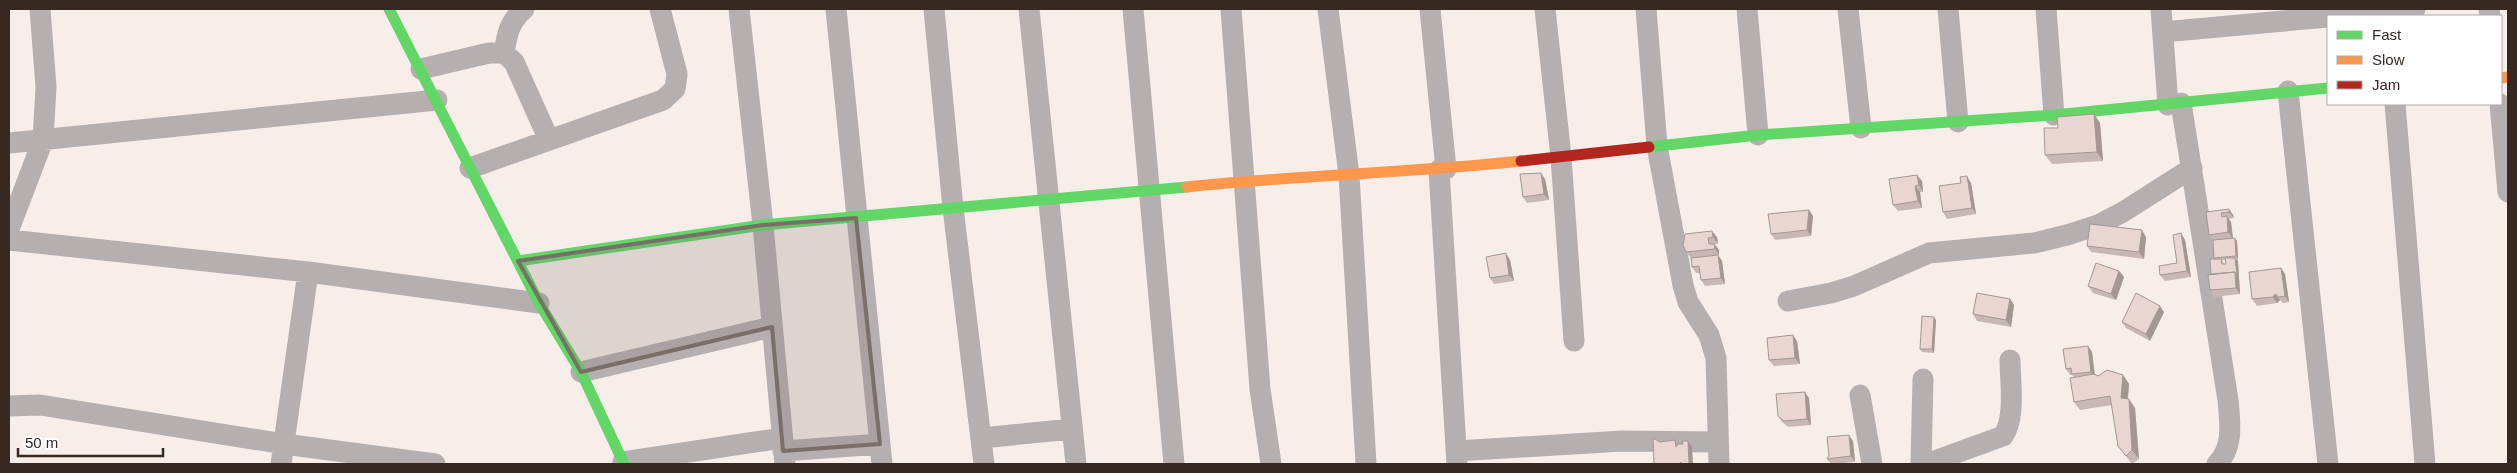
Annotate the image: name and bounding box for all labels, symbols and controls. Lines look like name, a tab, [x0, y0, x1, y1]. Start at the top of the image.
legend	[2327, 15, 2502, 105]
text: Fast	[2372, 26, 2402, 43]
text: Slow	[2372, 51, 2405, 68]
text: Jam	[2372, 76, 2400, 93]
scale bar	[18, 426, 162, 458]
text: 50 m	[25, 434, 58, 451]

